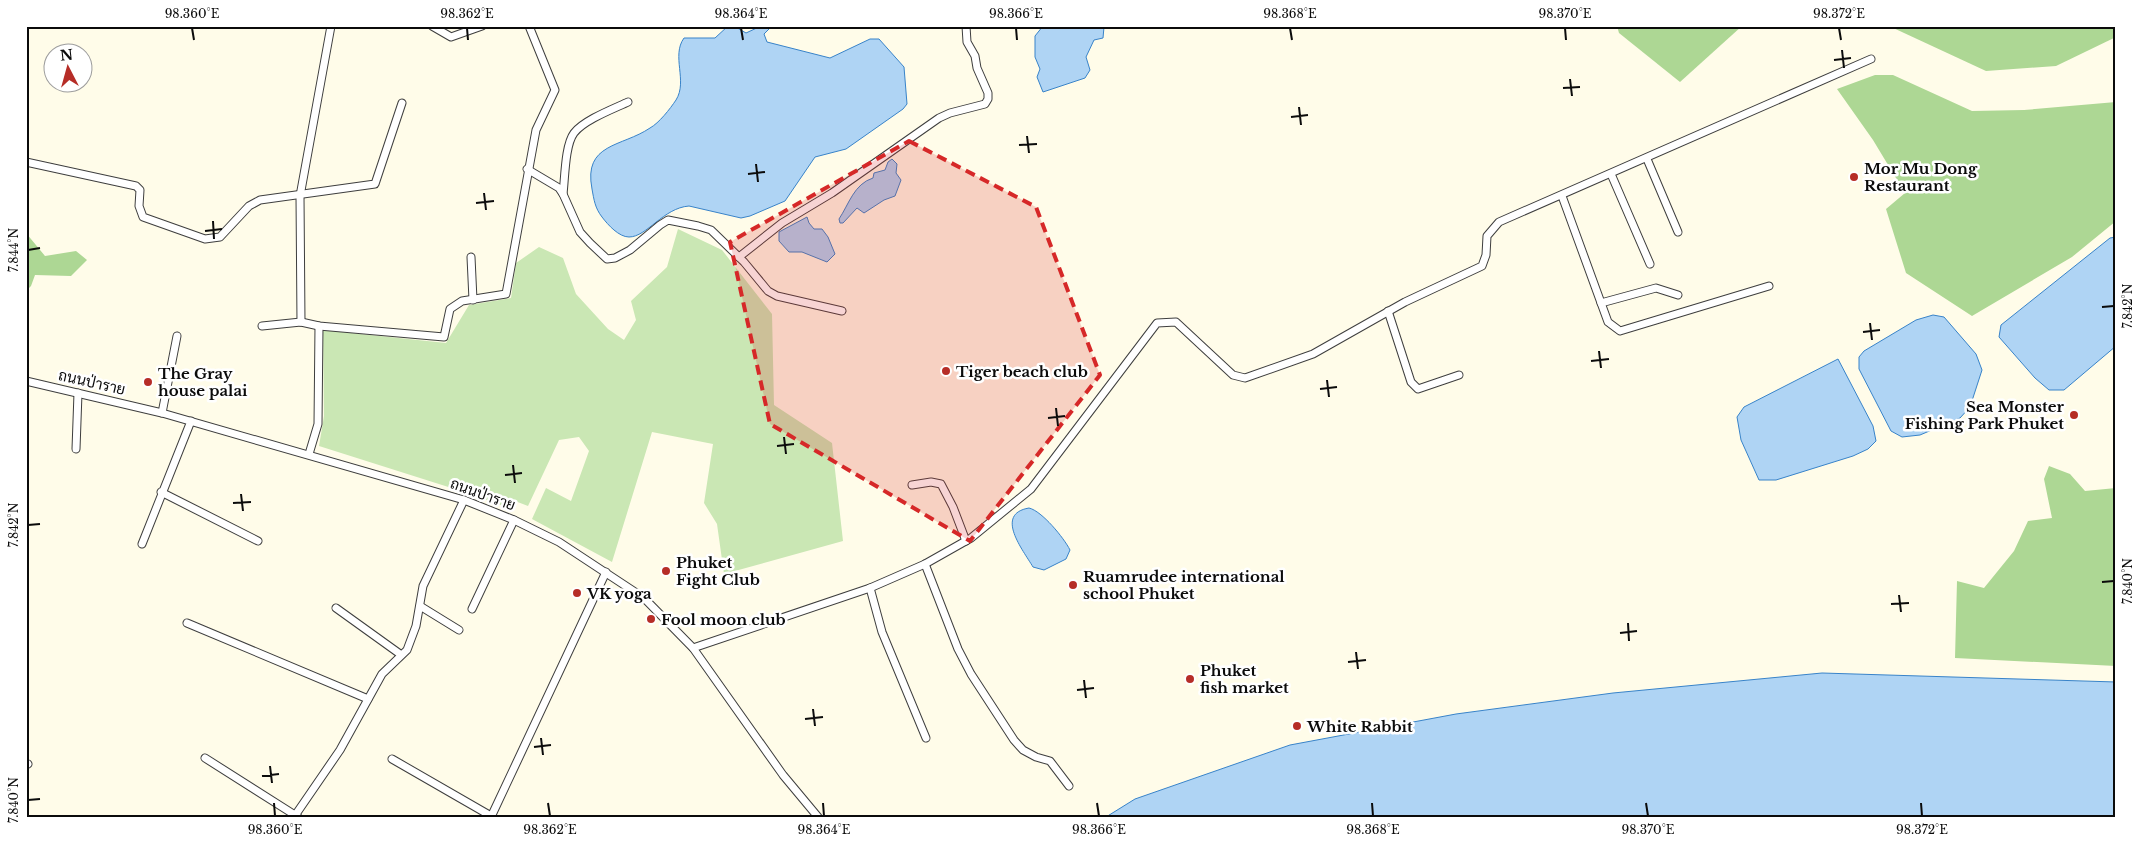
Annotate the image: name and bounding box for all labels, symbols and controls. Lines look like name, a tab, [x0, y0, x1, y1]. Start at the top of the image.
text: 98.360°E	[165, 6, 220, 21]
text: 98.362°E	[440, 6, 494, 21]
text: 98.364°E	[715, 6, 768, 21]
text: 98.366°E	[989, 6, 1043, 21]
text: 98.368°E	[1263, 6, 1317, 21]
text: 98.370°E	[1538, 6, 1592, 21]
text: 98.372°E	[1813, 6, 1865, 21]
north arrow	[42, 42, 92, 92]
text: N	[59, 45, 74, 65]
place label: Mor Mu Dong Restaurant	[1864, 159, 1978, 195]
marker: Mor Mu Dong Restaurant	[1848, 171, 1860, 183]
text: 7.844°N	[6, 228, 21, 272]
text: 7.842°N	[2120, 283, 2135, 329]
place label: Tiger beach club	[956, 362, 1088, 381]
place label: The Gray house palai	[158, 364, 248, 400]
street label: ถนนป่าราย	[57, 365, 127, 399]
marker: Tiger beach club	[940, 365, 952, 377]
marker: The Gray house palai	[142, 376, 154, 388]
place label: Sea Monster Fishing Park Phuket	[1905, 397, 2065, 433]
marker: Sea Monster Fishing Park Phuket	[2068, 409, 2080, 421]
street label: ถนนป่าราย	[448, 473, 518, 515]
text: 7.842°N	[6, 502, 21, 548]
place label: Phuket Fight Club	[676, 553, 760, 589]
text: 7.840°N	[2120, 558, 2135, 604]
marker: Phuket Fight Club	[660, 565, 672, 577]
place label: Ruamrudee international school Phuket	[1083, 567, 1285, 603]
marker: Ruamrudee international school Phuket	[1067, 579, 1079, 591]
place label: VK yoga	[586, 584, 652, 603]
marker: VK yoga	[571, 587, 583, 599]
place label: Fool moon club	[661, 610, 786, 629]
marker: Fool moon club	[645, 613, 657, 625]
place label: Phuket fish market	[1200, 661, 1289, 697]
marker: Phuket fish market	[1184, 673, 1196, 685]
place label: White Rabbit	[1306, 717, 1413, 736]
marker: White Rabbit	[1291, 720, 1303, 732]
text: 7.840°N	[6, 777, 21, 823]
text: 98.360°E	[248, 822, 303, 837]
text: 98.362°E	[523, 822, 577, 837]
text: 98.364°E	[798, 822, 851, 837]
text: 98.366°E	[1072, 822, 1126, 837]
text: 98.368°E	[1346, 822, 1400, 837]
text: 98.370°E	[1621, 822, 1675, 837]
text: 98.372°E	[1896, 822, 1948, 837]

